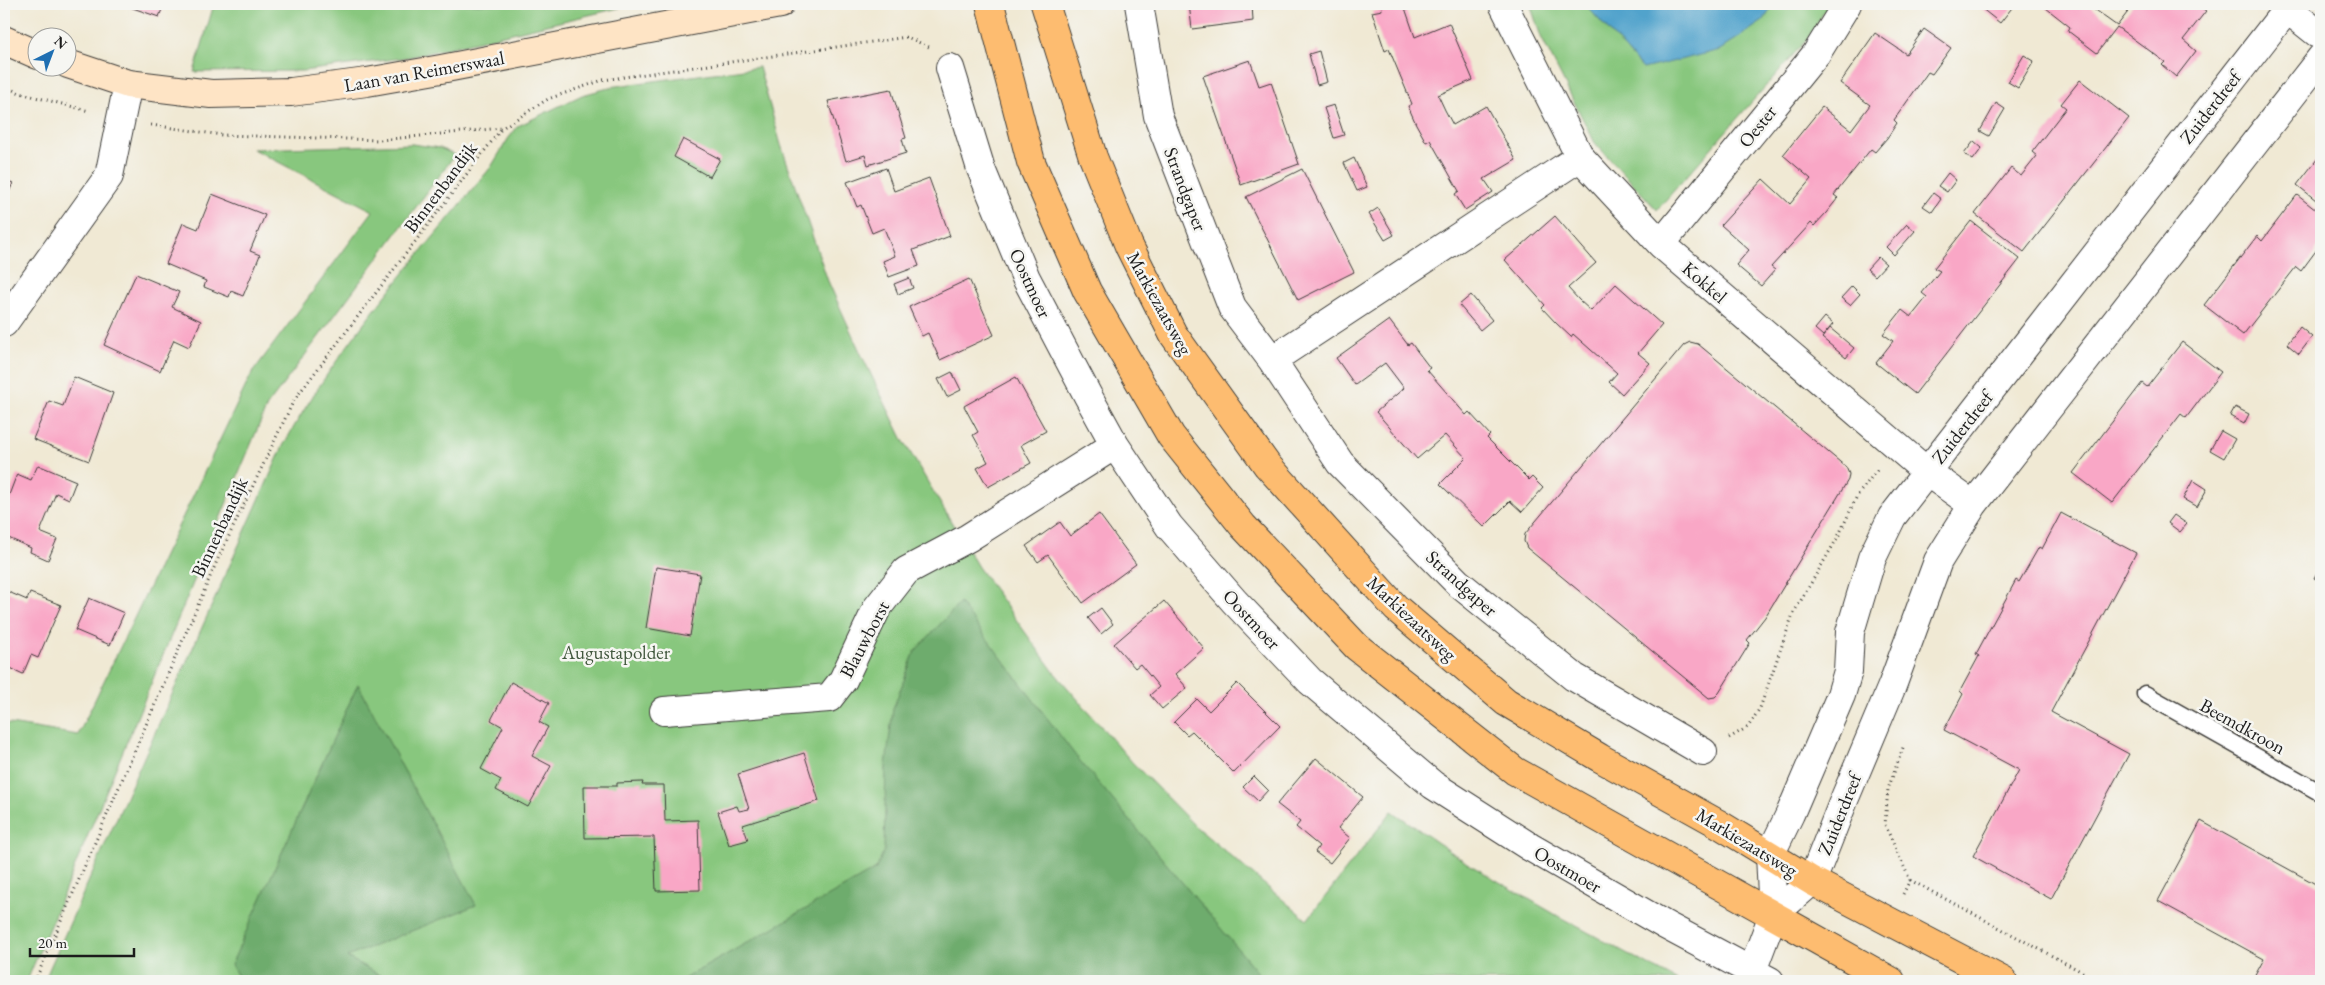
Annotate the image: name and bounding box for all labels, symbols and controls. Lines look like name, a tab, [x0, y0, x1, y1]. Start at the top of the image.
north arrow	[28, 28, 78, 78]
text: N	[50, 32, 71, 53]
street label: Laan van Reimerswaal	[342, 45, 507, 98]
street label: Zuiderdreef	[2174, 64, 2248, 149]
street label: Oester	[1733, 99, 1783, 153]
street label: Binnenbandijk	[398, 136, 483, 238]
street label: Strandgaper	[1158, 144, 1213, 235]
street label: Oostmoer	[1004, 244, 1058, 323]
street label: Markiezaatsweg	[1121, 247, 1199, 360]
street label: Kokkel	[1677, 256, 1733, 309]
street label: Zuiderdreef	[1926, 384, 2000, 469]
street label: Binnenbandijk	[185, 472, 254, 581]
street label: Strandgaper	[1421, 545, 1503, 622]
street label: Markiezaatsweg	[1361, 570, 1463, 667]
street label: Oostmoer	[1217, 584, 1286, 655]
street label: Blauwborst	[834, 596, 895, 682]
park label: Augustapolder	[561, 640, 671, 665]
street label: Beemdkroon	[2195, 693, 2290, 760]
street label: Zuiderdreef	[1812, 768, 1868, 859]
street label: Markiezaatsweg	[1691, 802, 1803, 883]
street label: Oostmoer	[1529, 840, 1607, 899]
scale bar	[30, 925, 134, 957]
text: 20 m	[38, 933, 67, 952]

